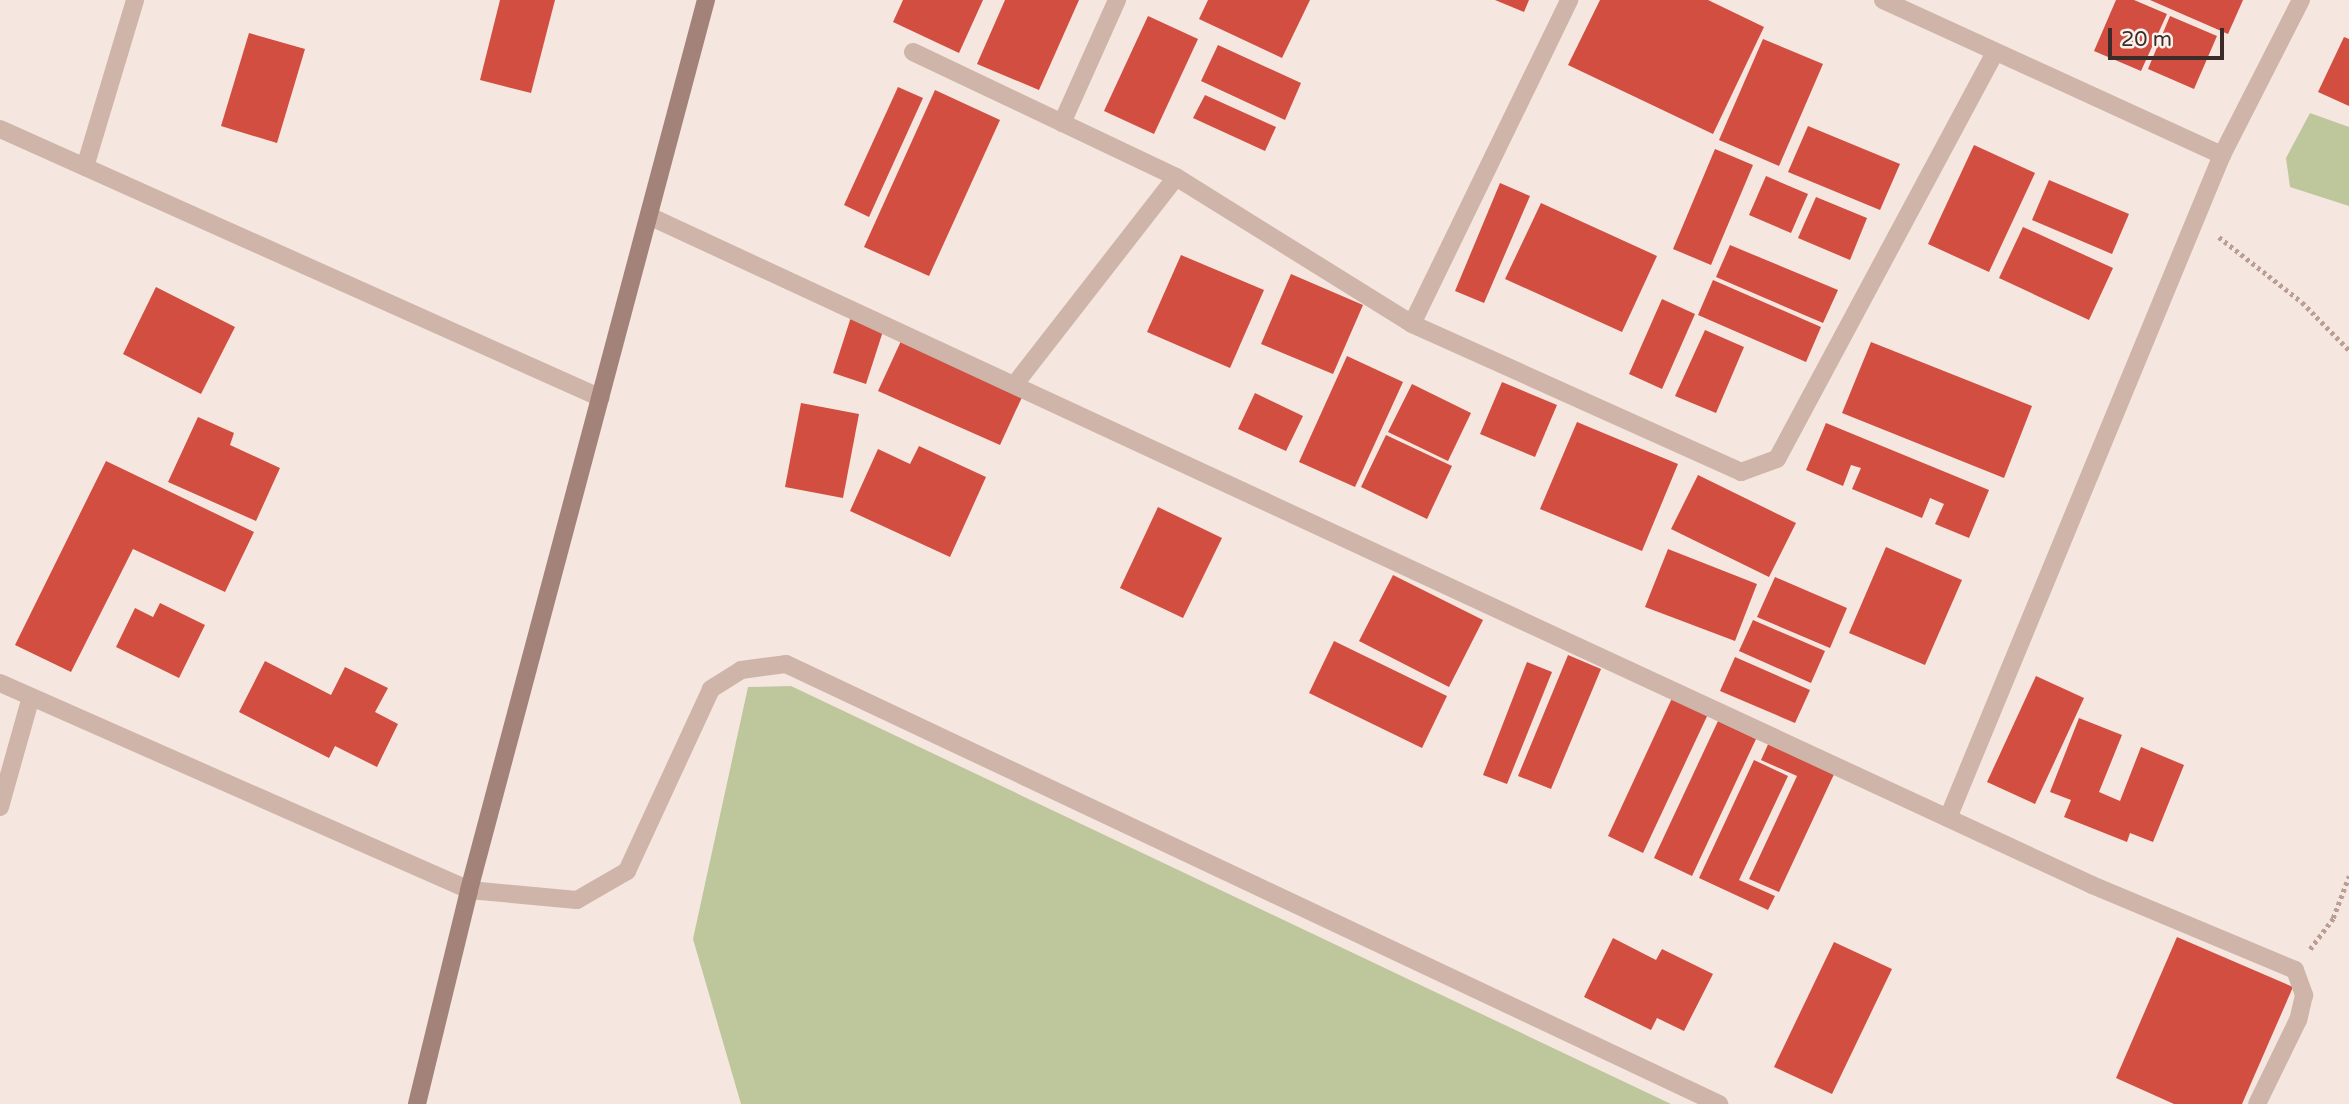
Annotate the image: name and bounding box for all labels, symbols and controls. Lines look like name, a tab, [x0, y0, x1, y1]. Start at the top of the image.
scale bar	[2111, 14, 2226, 58]
text: 20 m	[2121, 27, 2172, 52]

